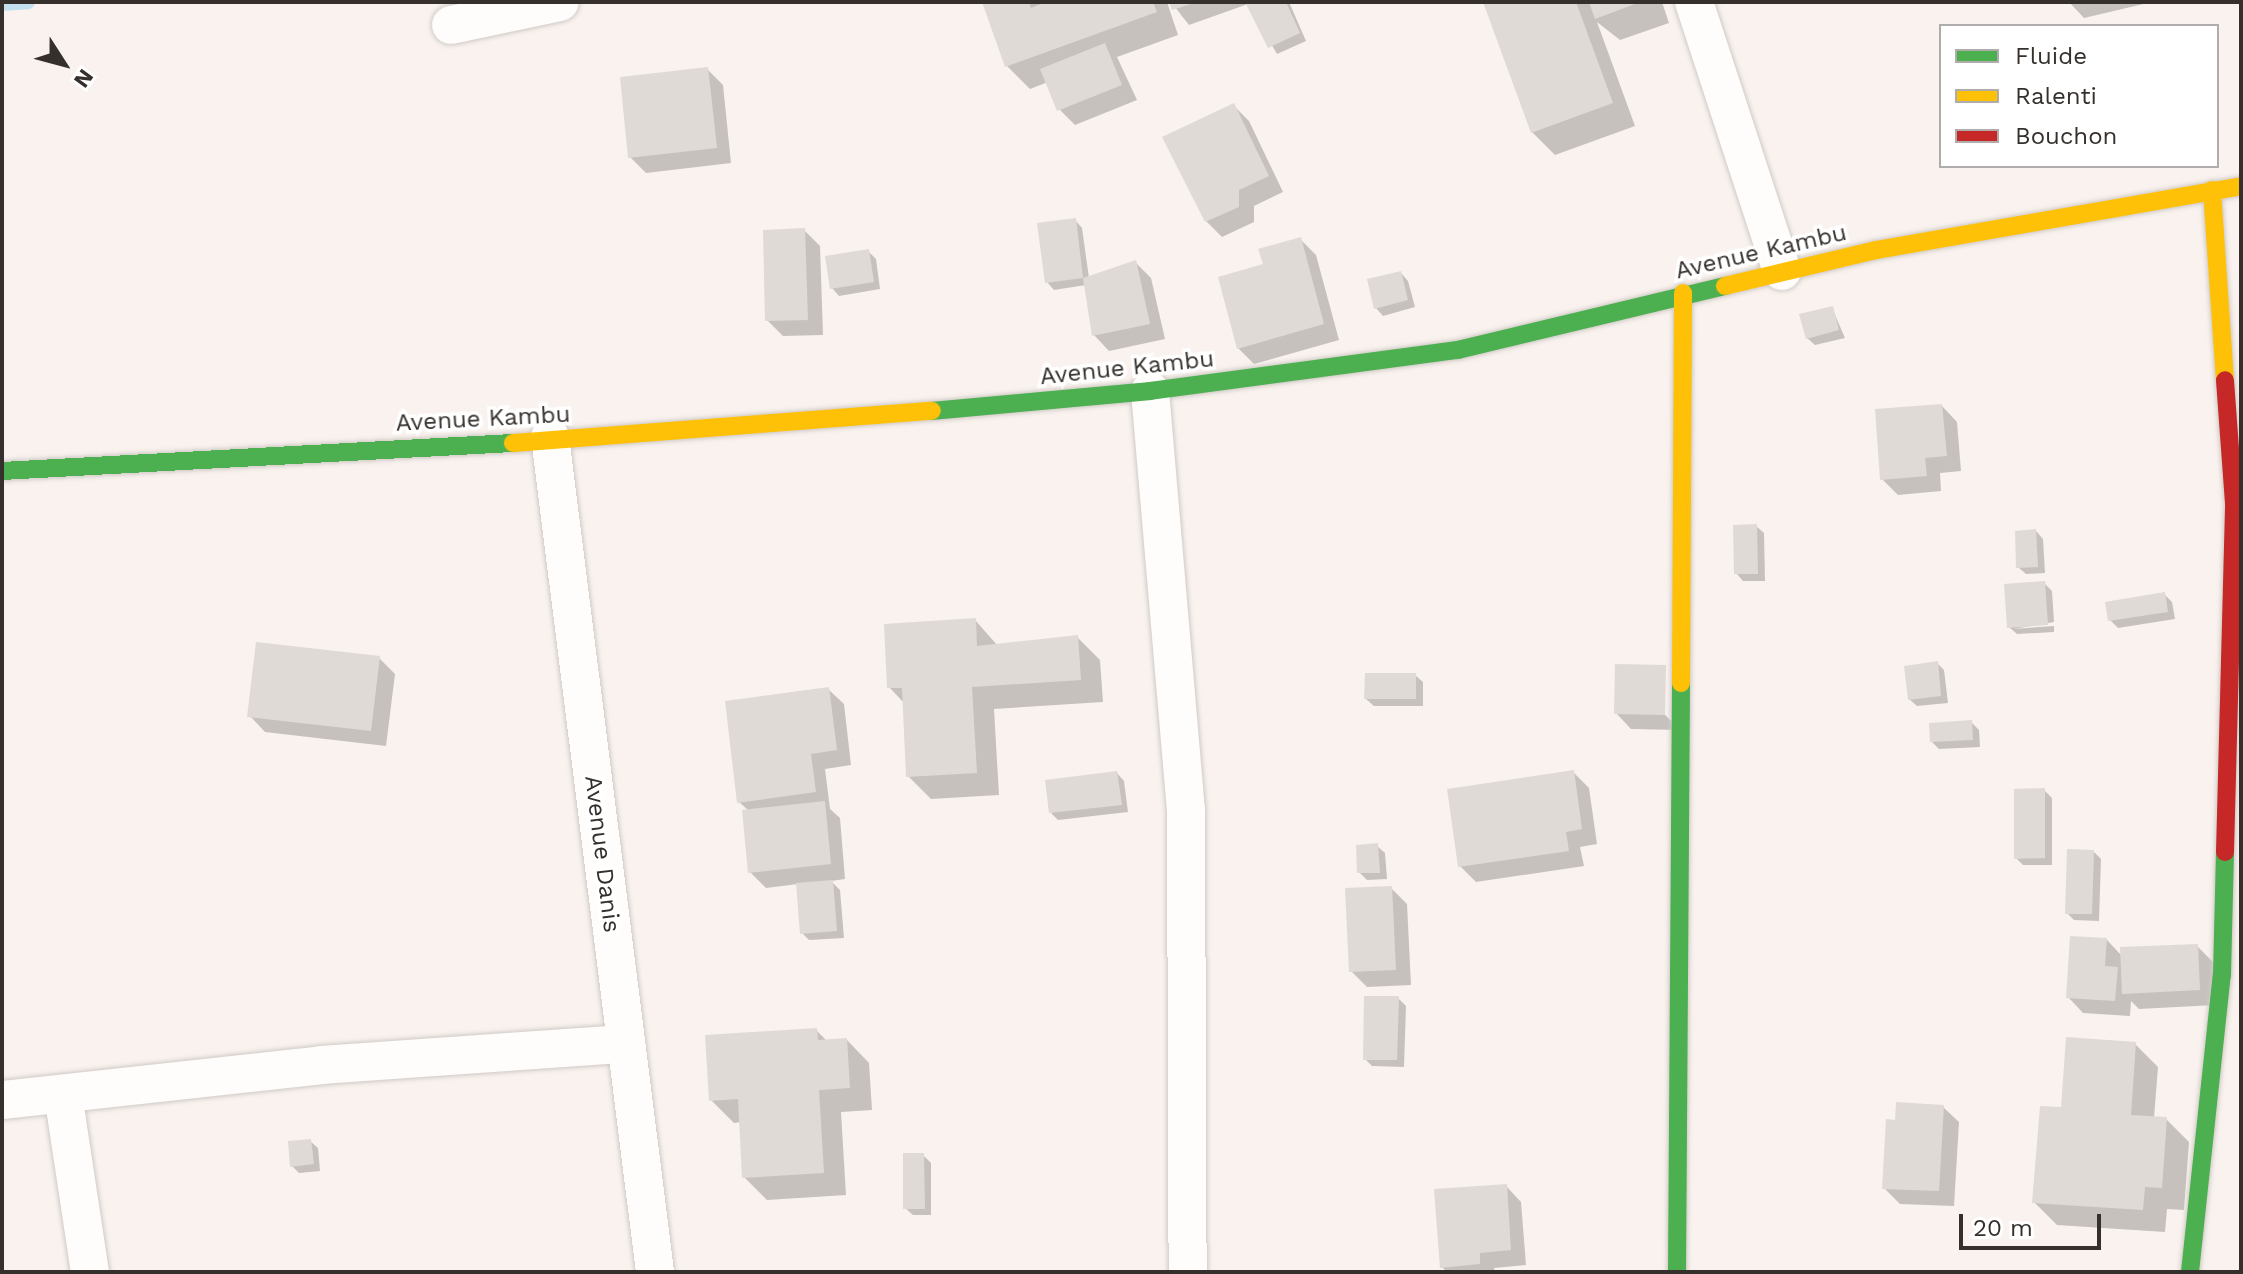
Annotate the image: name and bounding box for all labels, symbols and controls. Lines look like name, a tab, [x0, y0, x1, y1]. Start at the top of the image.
north arrow	[24, 24, 104, 104]
legend	[1939, 24, 2219, 168]
text: Fluide	[2015, 42, 2087, 70]
text: N	[69, 64, 99, 92]
text: Ralenti	[2015, 82, 2097, 110]
text: Bouchon	[2015, 122, 2117, 150]
street label: Avenue Kambu	[1673, 218, 1849, 286]
street label: Avenue Kambu	[1039, 345, 1215, 391]
street label: Avenue Kambu	[395, 400, 571, 438]
street label: Avenue Danis	[578, 774, 626, 934]
scale bar	[1963, 1198, 2105, 1248]
text: 20 m	[1973, 1214, 2033, 1242]

